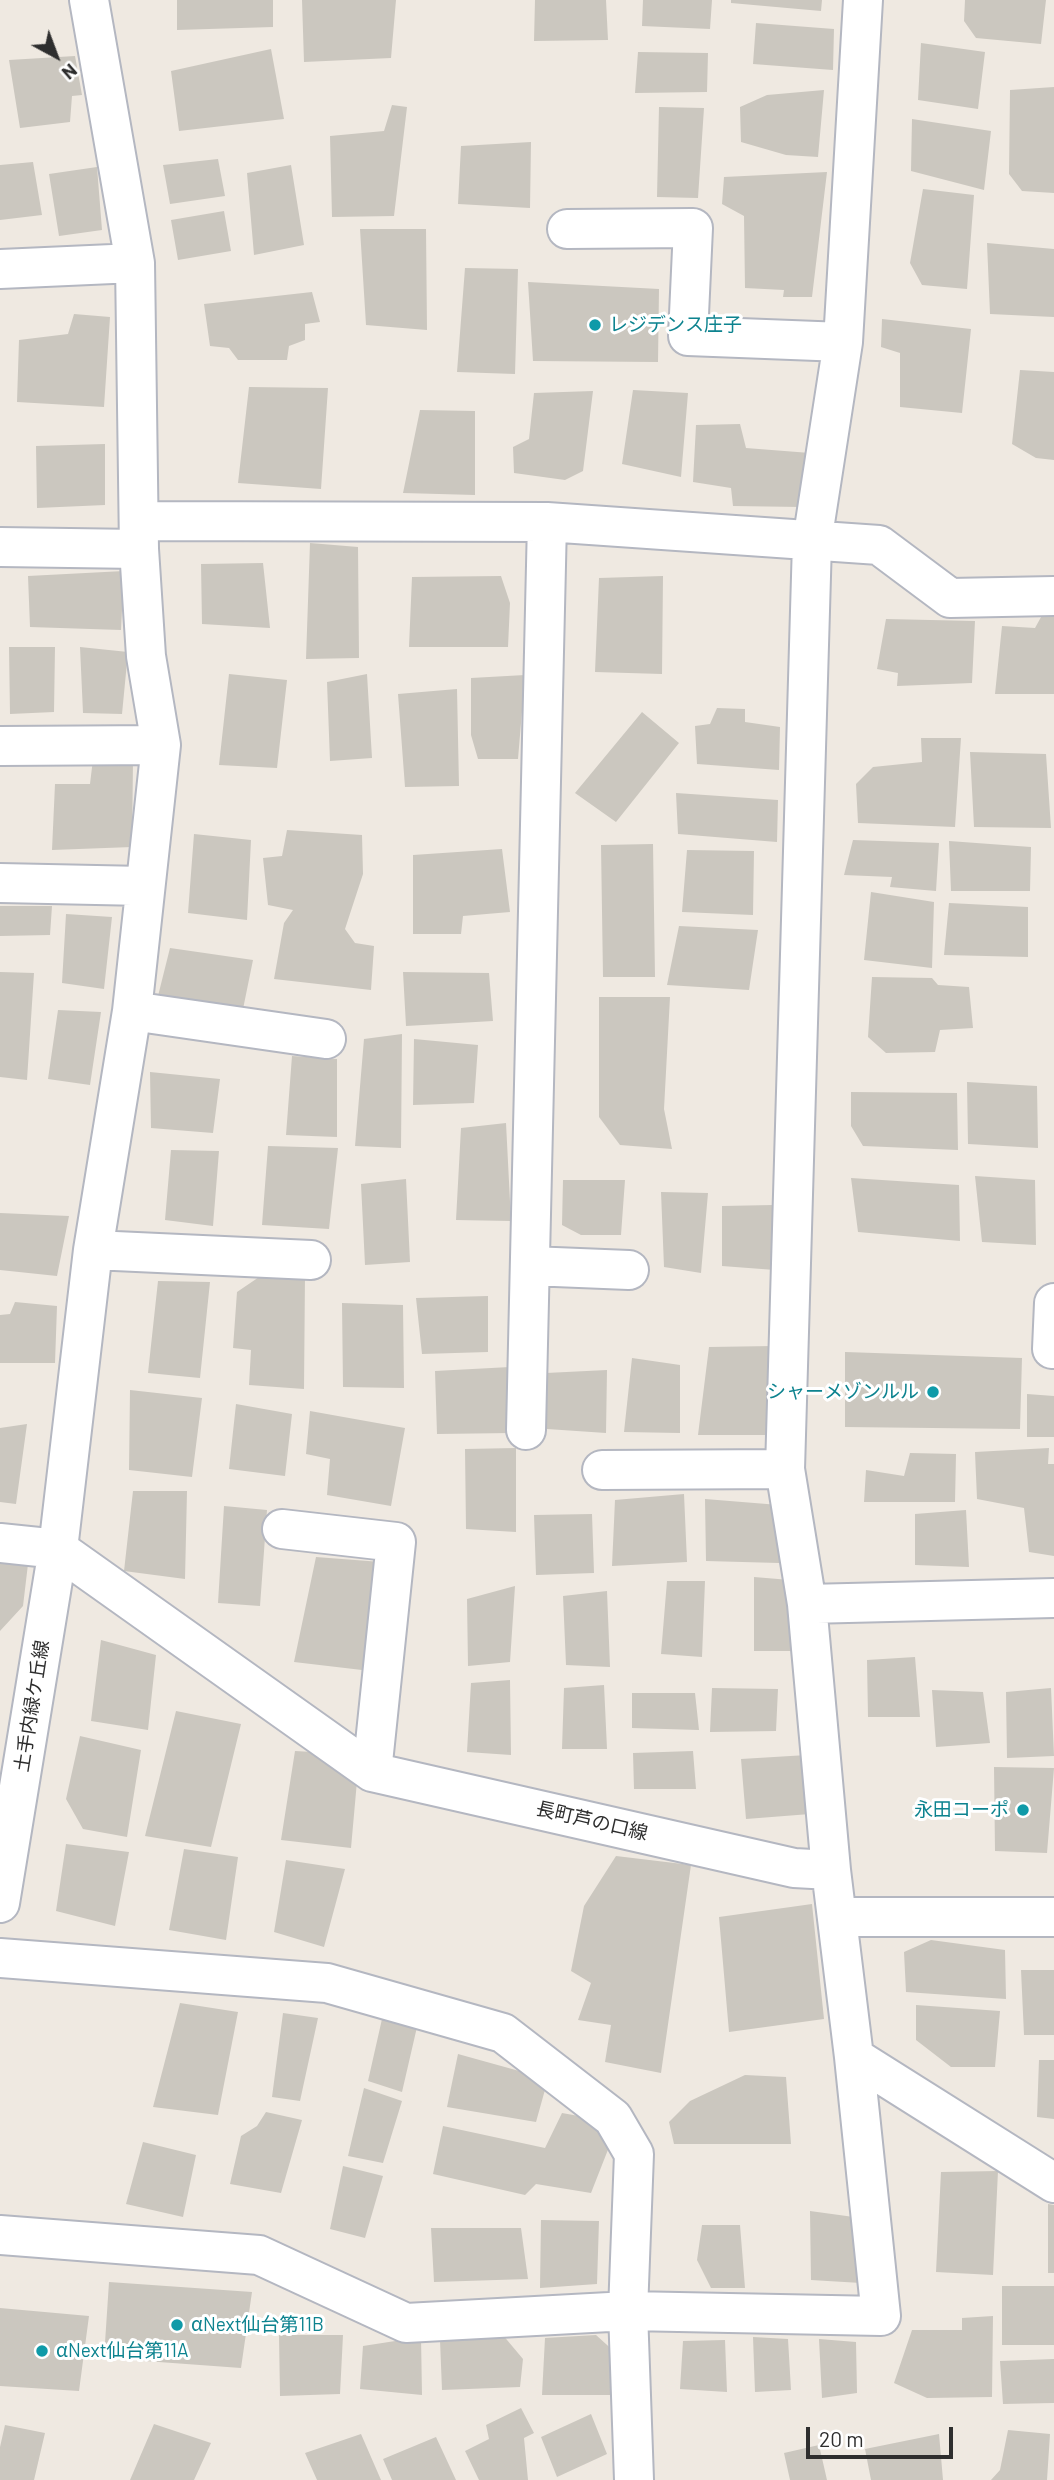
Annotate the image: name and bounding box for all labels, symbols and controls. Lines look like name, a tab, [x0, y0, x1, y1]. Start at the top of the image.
north arrow	[21, 21, 91, 91]
text: N	[58, 59, 82, 85]
place label: レジデンス庄子	[609, 314, 742, 336]
marker: レジデンス庄子	[587, 317, 603, 333]
place label: シャーメゾンルル	[767, 1381, 919, 1403]
marker: シャーメゾンルル	[925, 1384, 941, 1400]
street label: 土手内緑ケ丘線	[10, 1639, 54, 1773]
street label: 長町芦の口線	[534, 1797, 650, 1845]
place label: 永田コーポ	[914, 1799, 1009, 1821]
marker: 永田コーポ	[1015, 1802, 1031, 1818]
place label: αNext仙台第11B	[191, 2314, 324, 2336]
marker: αNext仙台第11B	[169, 2317, 185, 2333]
place label: αNext仙台第11A	[56, 2340, 188, 2362]
marker: αNext仙台第11A	[34, 2343, 50, 2359]
scale bar	[809, 2414, 956, 2458]
text: 20 m	[819, 2426, 864, 2451]

